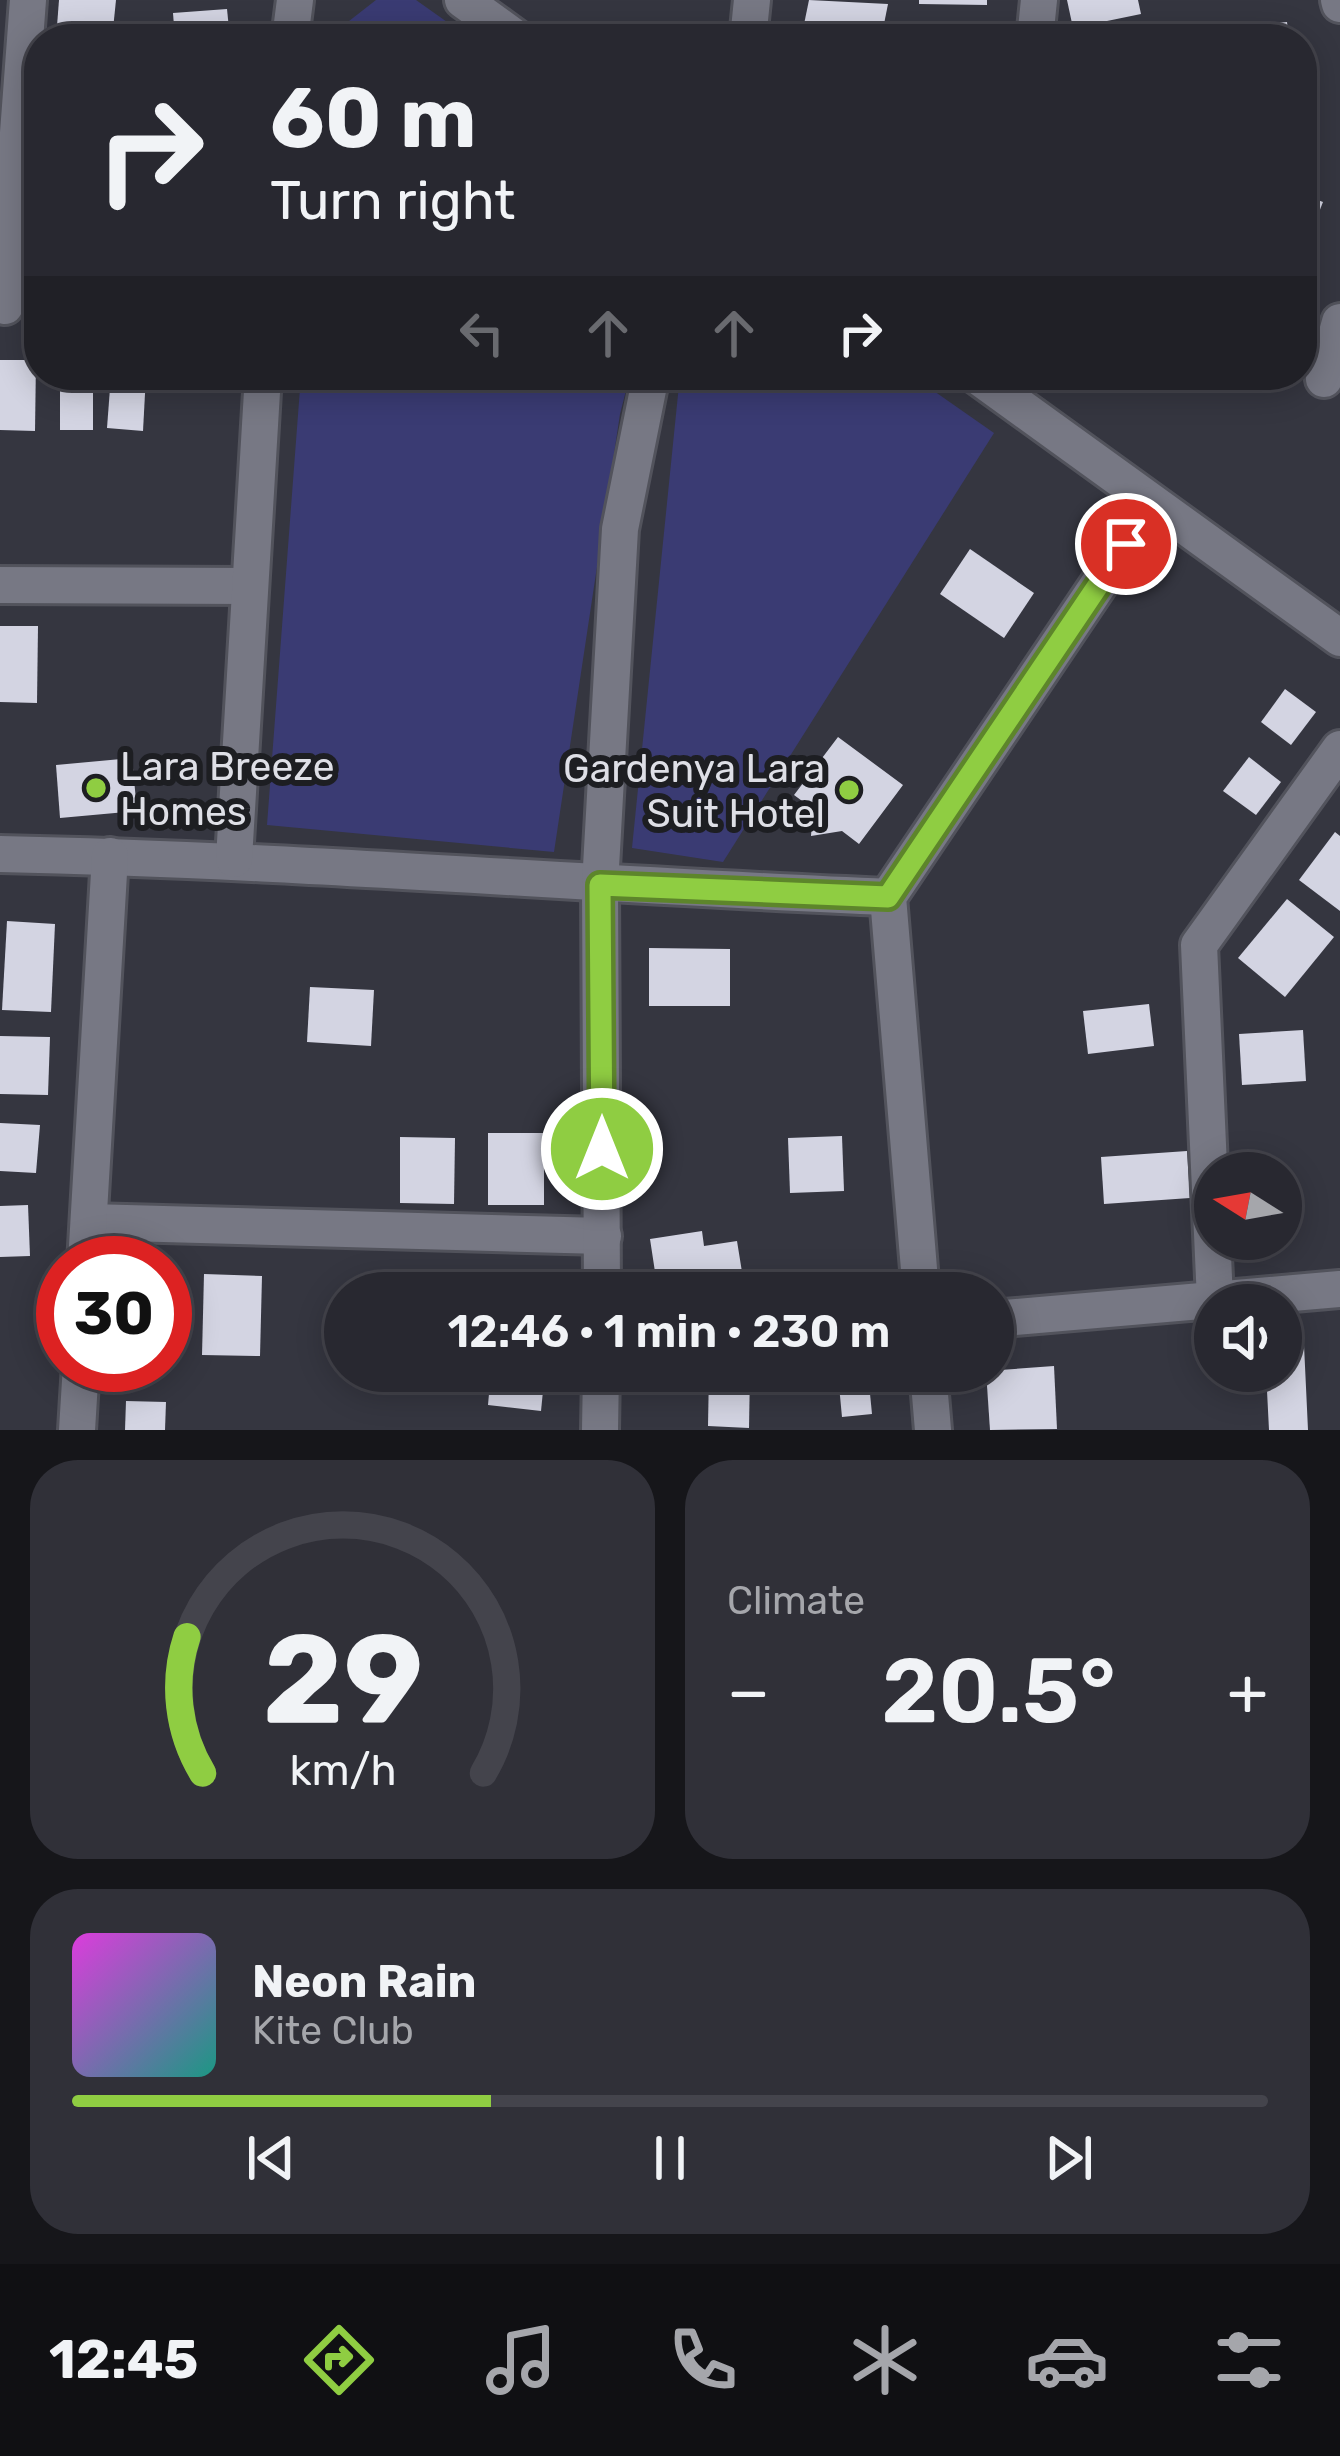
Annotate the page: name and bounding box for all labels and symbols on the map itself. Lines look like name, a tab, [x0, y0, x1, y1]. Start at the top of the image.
pin	[1075, 493, 1177, 595]
place label: Lara Breeze Homes	[120, 744, 335, 835]
place label: Gardenya Lara Suit Hotel	[563, 746, 825, 837]
marker: Lara Breeze Homes	[83, 775, 109, 801]
marker: Gardenya Lara Suit Hotel	[836, 777, 862, 803]
position arrow	[539, 1086, 665, 1212]
north arrow	[1194, 1152, 1302, 1260]
speed limit sign: 30	[36, 1236, 192, 1392]

